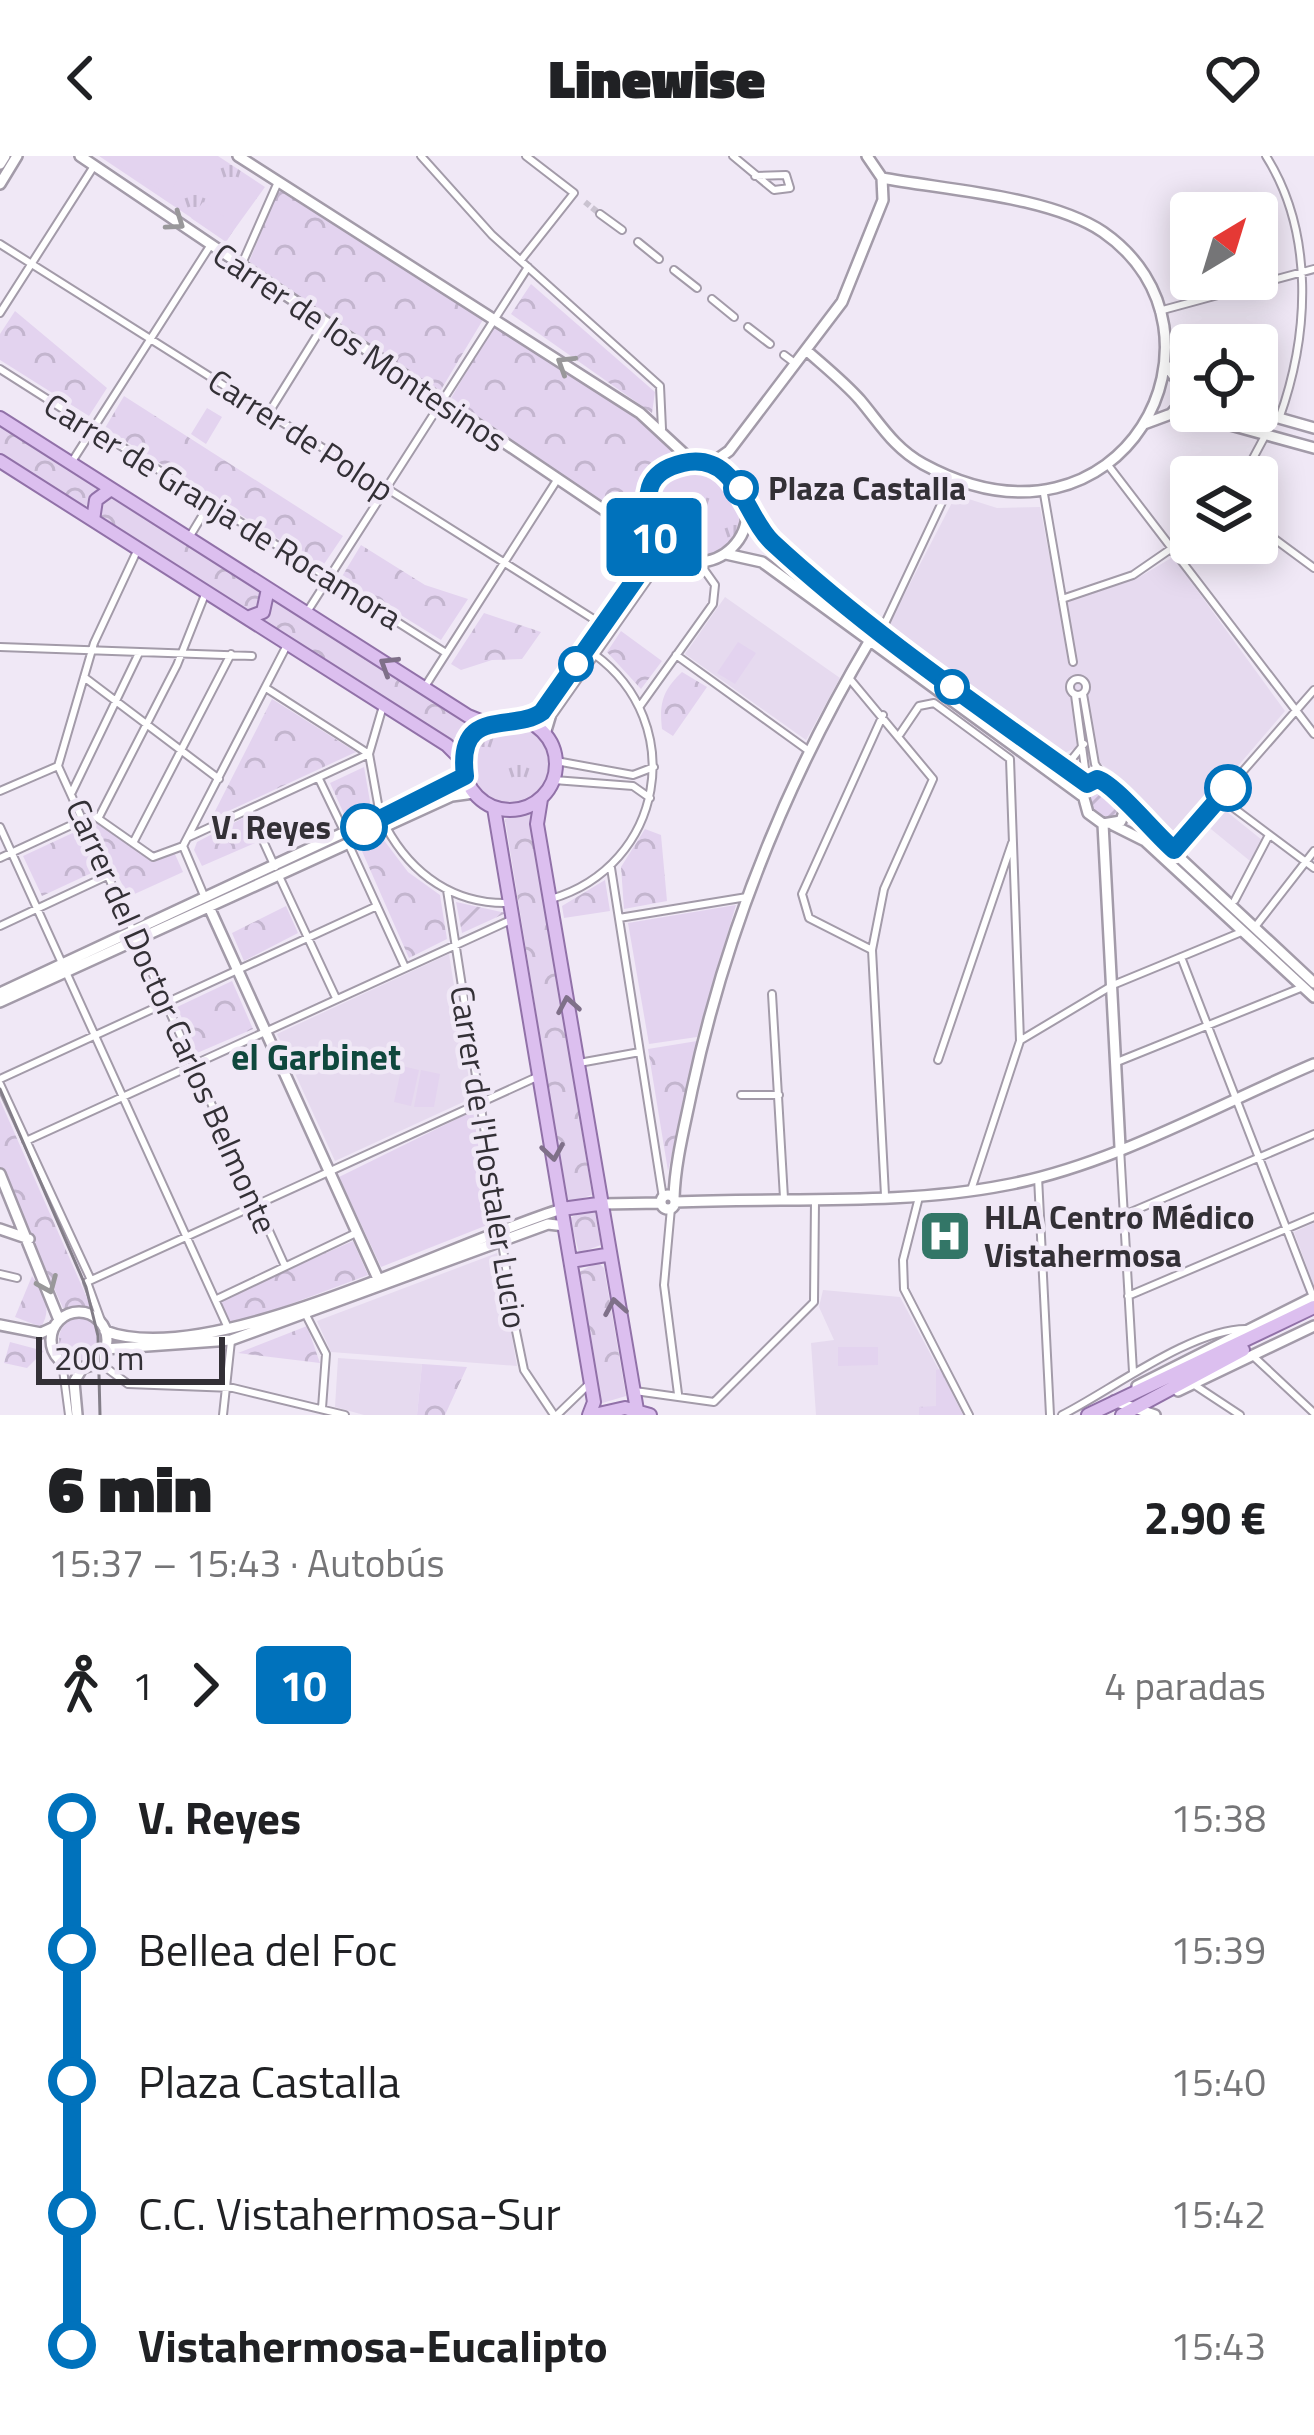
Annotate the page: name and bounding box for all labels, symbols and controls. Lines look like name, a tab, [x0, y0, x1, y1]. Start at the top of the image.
text: Linewise	[549, 37, 765, 119]
icon: back	[48, 45, 114, 111]
icon: heart	[1200, 45, 1266, 111]
north arrow	[1170, 192, 1278, 300]
map controls	[1170, 192, 1278, 564]
one-way arrow	[163, 208, 185, 230]
street label: Carrer de los Montesinos	[203, 230, 517, 464]
button: locate	[1170, 324, 1278, 432]
street label: Carrer de Polop	[198, 356, 404, 514]
one-way arrow	[556, 356, 578, 378]
street label: Carrer de Granja de Rocamora	[34, 380, 412, 642]
button: layers	[1170, 456, 1278, 564]
place label: Plaza Castalla	[768, 463, 966, 513]
marker: Plaza Castalla	[725, 472, 757, 504]
line badge: 10	[600, 498, 708, 576]
text: 10	[630, 505, 678, 569]
unlabelled marker	[560, 648, 592, 680]
one-way arrow	[379, 657, 401, 680]
unlabelled marker	[936, 671, 968, 703]
unlabelled marker	[1206, 766, 1250, 810]
street label: Carrer del Doctor Carlos Belmonte	[53, 791, 291, 1241]
place label: V. Reyes	[211, 802, 331, 852]
marker: V. Reyes	[342, 805, 386, 849]
street label: Carrer de l'Hostaler Lucio	[437, 982, 541, 1332]
one-way arrow	[556, 995, 582, 1014]
district label: el Garbinet	[231, 1029, 401, 1084]
one-way arrow	[540, 1141, 565, 1161]
place label: HLA Centro Médico Vistahermosa	[984, 1192, 1255, 1280]
hospital icon: HLA Centro Médico Vistahermosa	[917, 1208, 973, 1264]
one-way arrow	[34, 1273, 58, 1294]
one-way arrow	[604, 1297, 629, 1317]
scale bar	[36, 1331, 225, 1384]
text: 200 m	[54, 1333, 144, 1383]
text: 6 min	[48, 1437, 212, 1538]
text: 2.90 €	[1144, 1483, 1266, 1551]
text: 15:37 – 15:43 · Autobús	[48, 1533, 445, 1592]
icon: walk	[48, 1652, 114, 1718]
icon: forward	[172, 1652, 238, 1718]
text: 10	[280, 1653, 327, 1717]
text: 1	[132, 1656, 154, 1715]
text: 4 paradas	[1104, 1656, 1266, 1715]
text: V. Reyes	[138, 1783, 301, 1851]
text: 15:38	[1170, 1788, 1266, 1847]
text: Bellea del Foc	[138, 1915, 397, 1983]
text: 15:39	[1170, 1920, 1266, 1979]
text: Plaza Castalla	[138, 2047, 400, 2115]
text: 15:40	[1170, 2052, 1266, 2111]
text: C.C. Vistahermosa-Sur	[138, 2179, 561, 2247]
text: 15:42	[1170, 2184, 1266, 2243]
text: Vistahermosa-Eucalipto	[138, 2311, 608, 2379]
text: 15:43	[1170, 2316, 1266, 2375]

